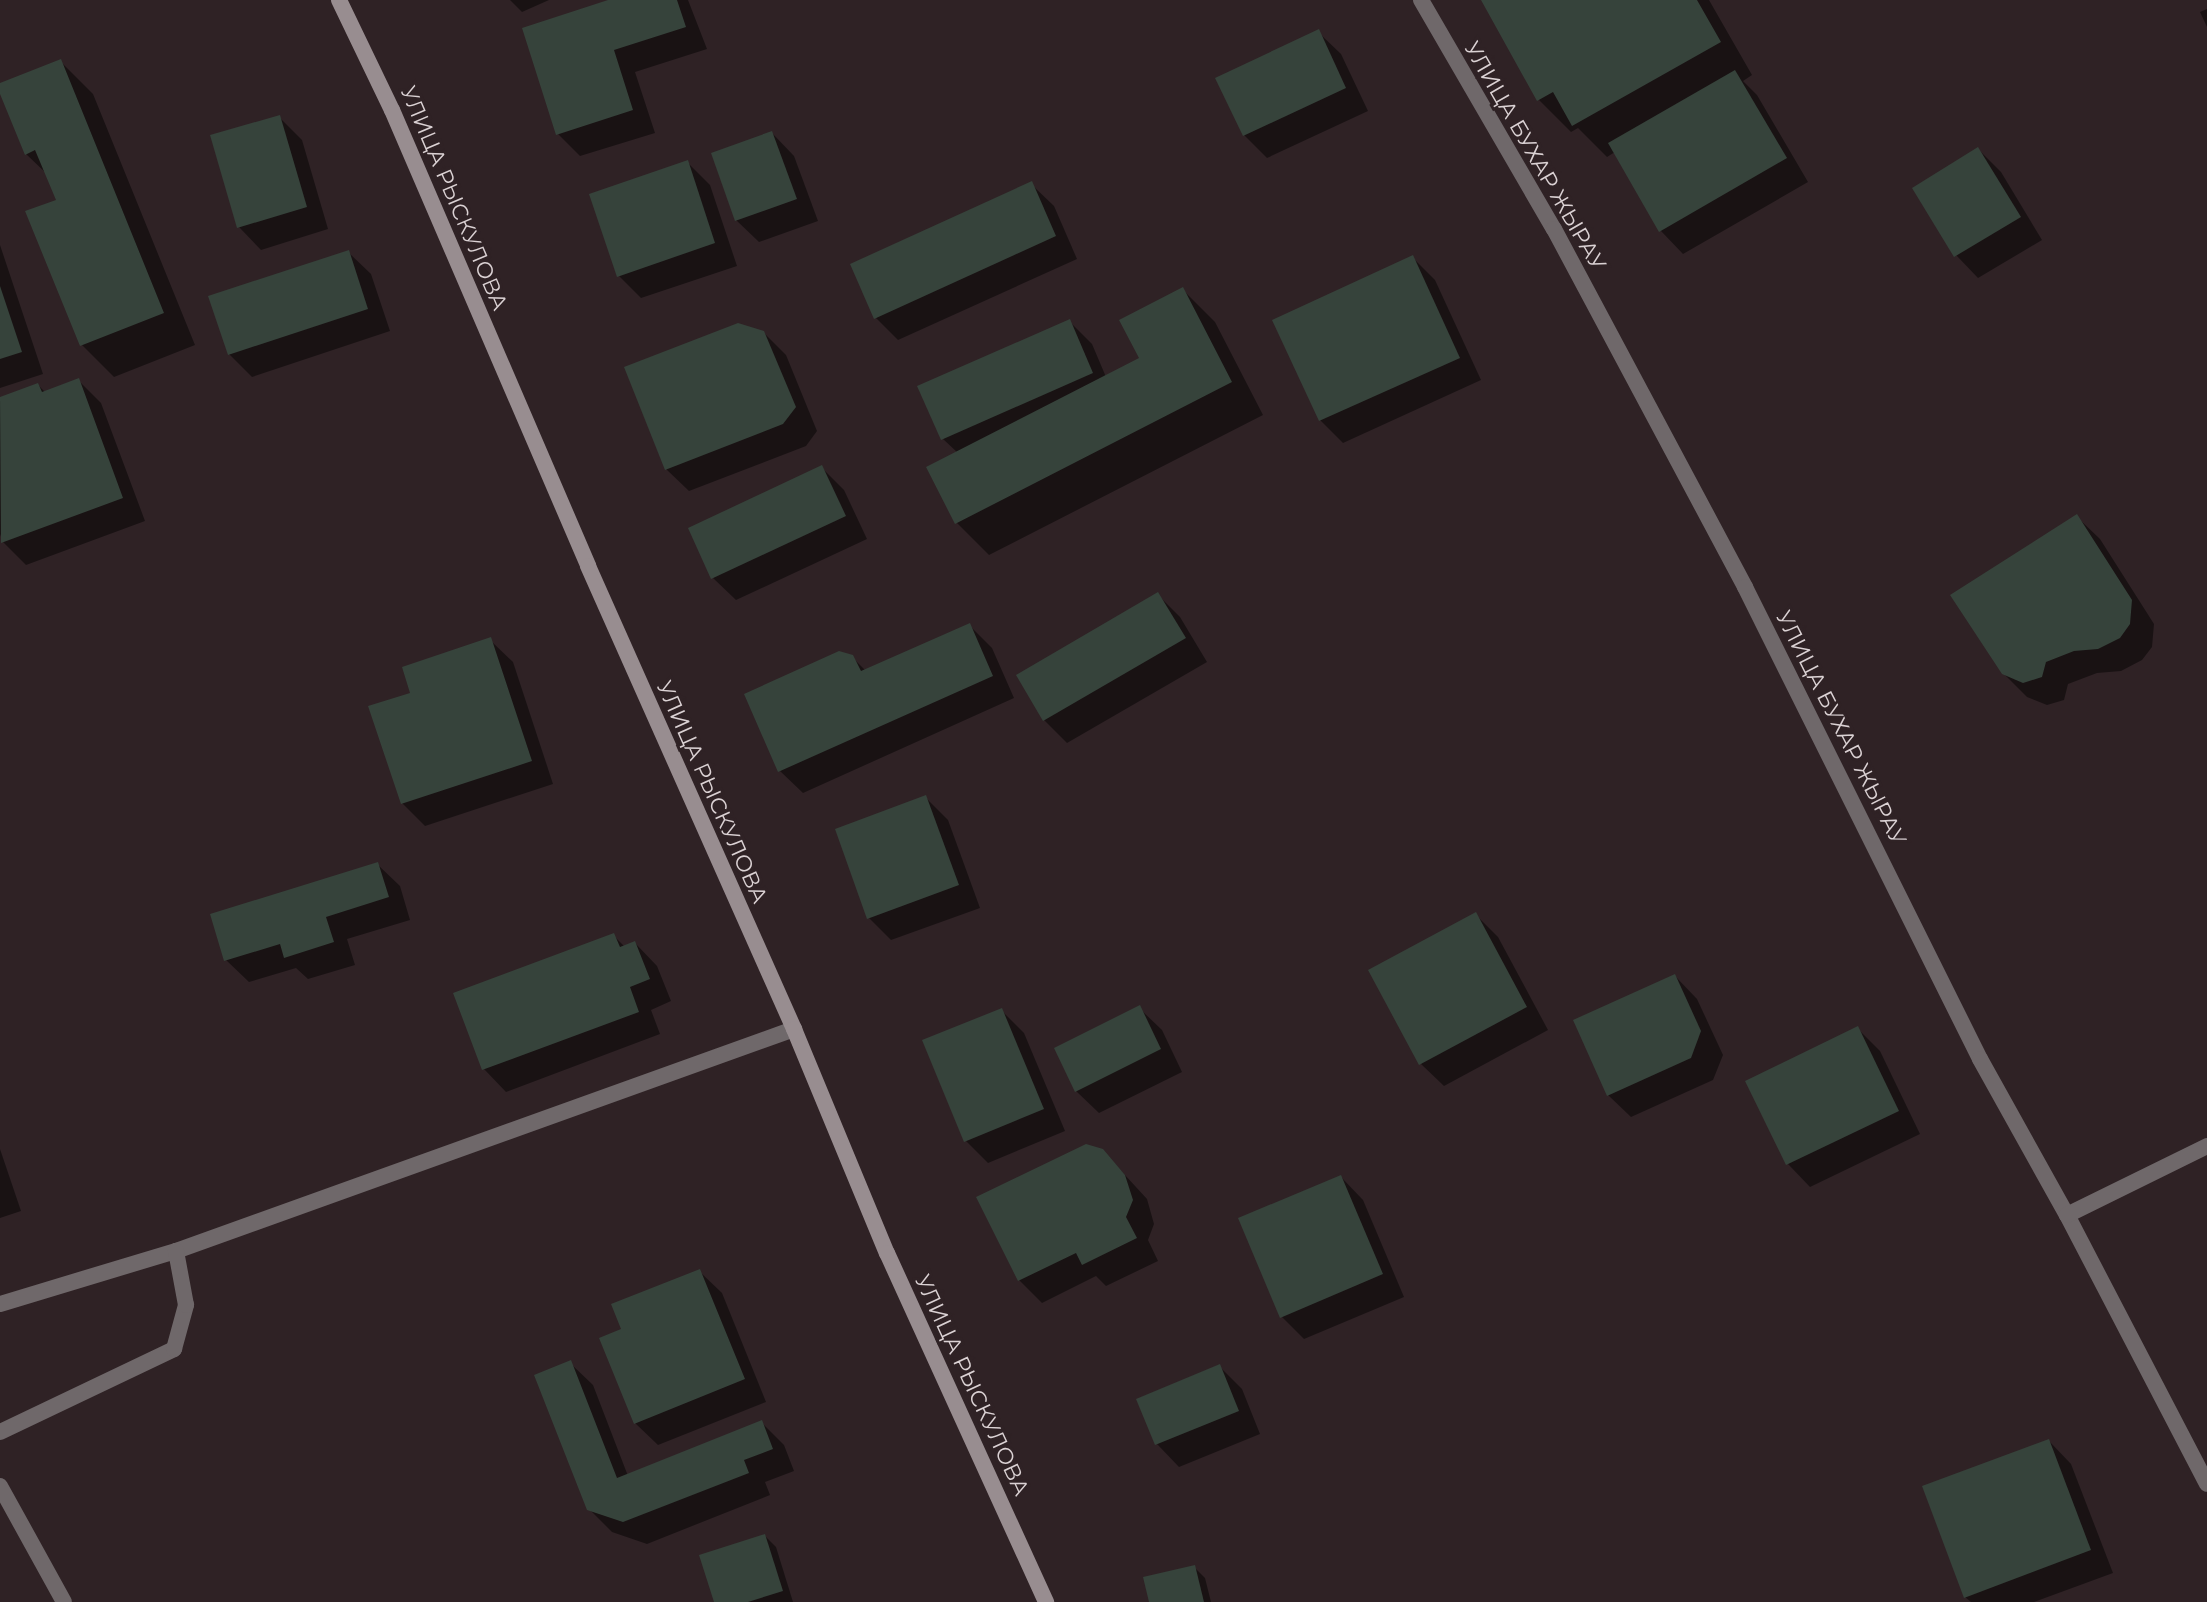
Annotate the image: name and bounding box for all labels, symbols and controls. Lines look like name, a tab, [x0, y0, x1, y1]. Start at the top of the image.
street label: УЛИЦА БУХАР ЖЫРАУ	[1459, 37, 1611, 275]
street label: УЛИЦА РЫСКУЛОВА	[395, 82, 513, 314]
street label: УЛИЦА БУХАР ЖЫРАУ	[1770, 606, 1912, 850]
street label: УЛИЦА РЫСКУЛОВА	[651, 677, 773, 907]
street label: УЛИЦА РЫСКУЛОВА	[909, 1270, 1035, 1500]

